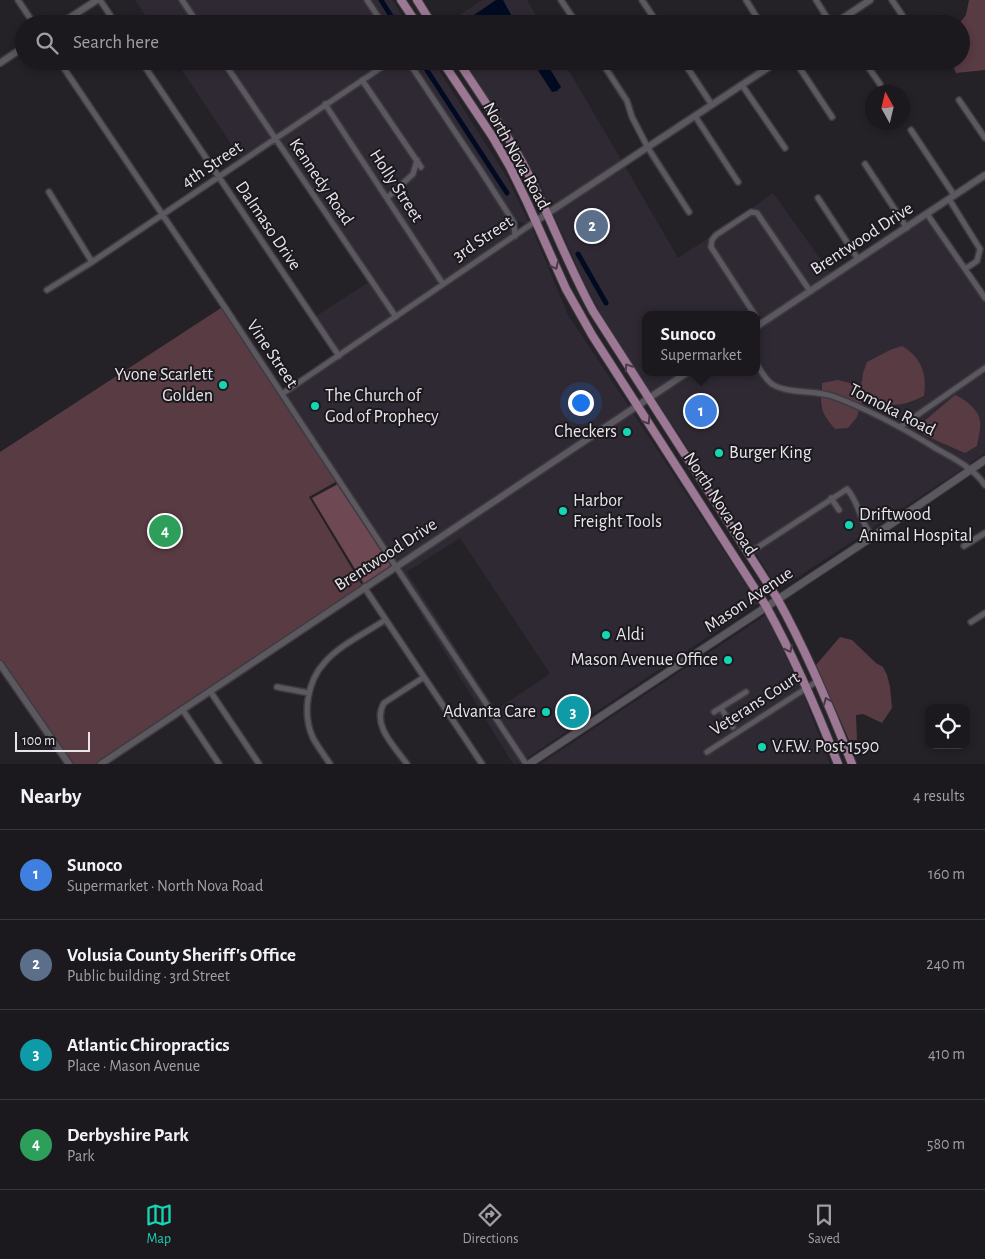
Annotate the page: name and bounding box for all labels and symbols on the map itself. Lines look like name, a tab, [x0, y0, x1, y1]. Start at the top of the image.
north arrow	[865, 85, 910, 130]
street label: North Nova Road	[479, 99, 553, 213]
street label: Kennedy Road	[286, 135, 356, 229]
street label: 4th Street	[178, 138, 246, 192]
street label: Holly Street	[366, 146, 426, 226]
street label: Dalmaso Drive	[232, 178, 304, 274]
street label: Brentwood Drive	[808, 199, 916, 279]
pin: 2	[576, 207, 608, 245]
street label: 3rd Street	[450, 212, 516, 265]
one-way arrow	[549, 261, 560, 270]
street label: Vine Street	[243, 317, 301, 391]
one-way arrow	[625, 364, 635, 373]
place label: Yvone Scarlett Golden	[115, 366, 213, 405]
marker: Yvone Scarlett Golden	[217, 379, 229, 391]
street label: Tomoka Road	[846, 381, 938, 439]
place label: The Church of God of Prophecy	[325, 387, 439, 426]
your location	[568, 390, 594, 416]
pin: 1	[685, 392, 717, 430]
marker: The Church of God of Prophecy	[309, 400, 321, 412]
one-way arrow	[641, 415, 651, 424]
place label: Checkers	[554, 423, 617, 441]
marker: Checkers	[621, 426, 633, 438]
place label: Burger King	[729, 444, 812, 462]
marker: Burger King	[713, 447, 725, 459]
street label: North Nova Road	[680, 449, 760, 559]
place label: Harbor Freight Tools	[573, 492, 662, 531]
marker: Harbor Freight Tools	[557, 505, 569, 517]
place label: Driftwood Animal Hospital	[859, 506, 972, 545]
pin: 4	[149, 512, 181, 550]
street label: Brentwood Drive	[332, 515, 440, 595]
marker: Driftwood Animal Hospital	[843, 519, 855, 531]
street label: Mason Avenue	[702, 564, 796, 636]
place label: Aldi	[616, 626, 645, 644]
marker: Aldi	[600, 629, 612, 641]
one-way arrow	[783, 643, 793, 652]
place label: Mason Avenue Office	[571, 651, 718, 669]
marker: Mason Avenue Office	[722, 654, 734, 666]
street label: Veterans Court	[707, 668, 803, 739]
pin: 3	[557, 693, 589, 731]
one-way arrow	[823, 697, 834, 706]
place label: Advanta Care	[443, 703, 536, 721]
marker: Advanta Care	[540, 706, 552, 718]
scale bar	[15, 729, 90, 752]
place label: V.F.W. Post 1590	[772, 738, 879, 756]
marker: V.F.W. Post 1590	[756, 741, 768, 753]

